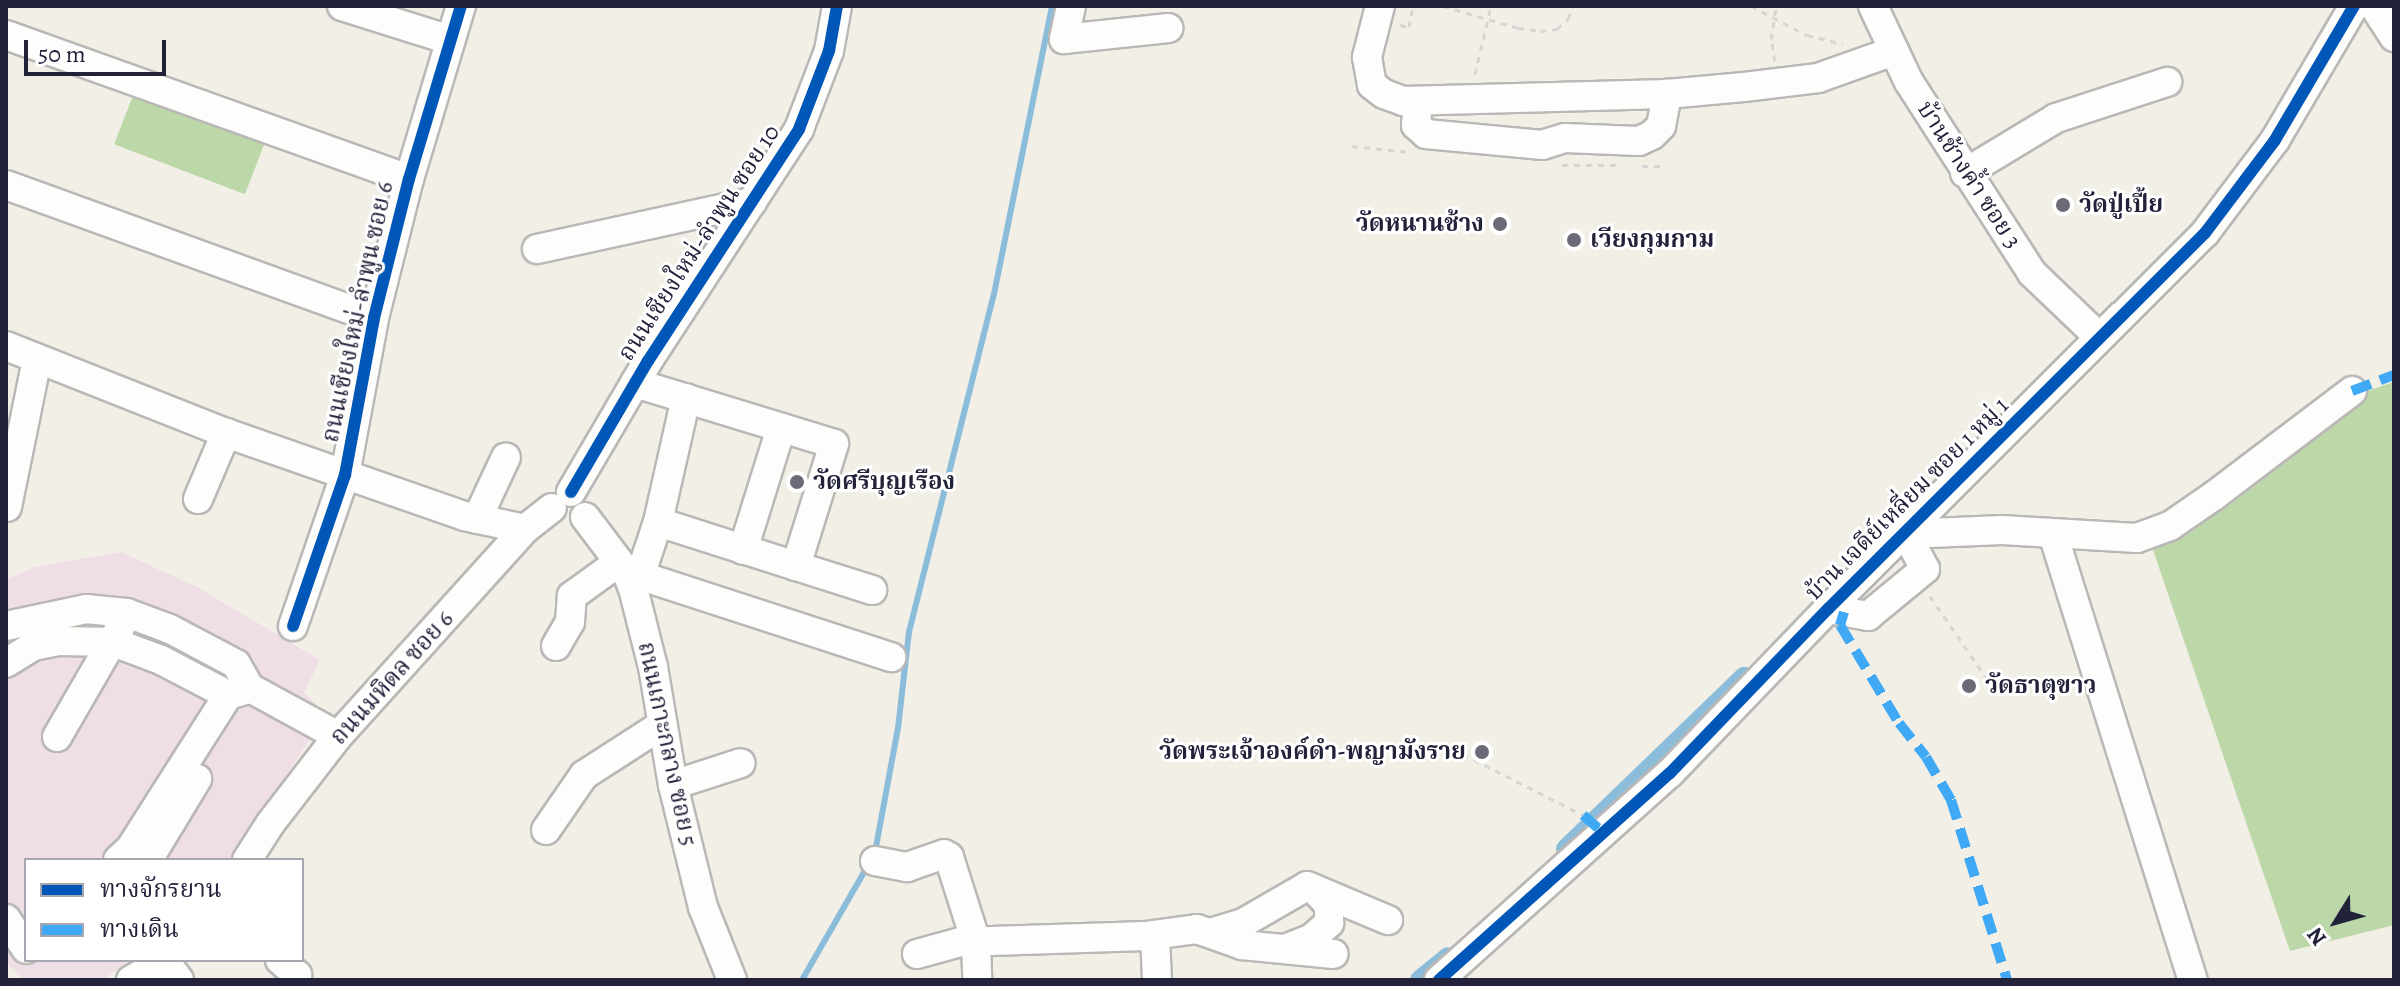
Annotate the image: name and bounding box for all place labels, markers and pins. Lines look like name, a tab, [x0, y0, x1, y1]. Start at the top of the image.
place label: วัดปู่เปี้ย	[2079, 191, 2163, 219]
marker: วัดปู่เปี้ย	[2054, 196, 2072, 214]
place label: วัดหนานช้าง	[1356, 210, 1484, 238]
marker: วัดหนานช้าง	[1491, 215, 1509, 233]
place label: เวียงกุมกาม	[1590, 226, 1714, 254]
marker: เวียงกุมกาม	[1565, 231, 1583, 249]
place label: วัดศรีบุญเรือง	[813, 468, 955, 496]
marker: วัดศรีบุญเรือง	[788, 473, 806, 491]
place label: วัดธาตุขาว	[1985, 672, 2097, 700]
marker: วัดธาตุขาว	[1960, 677, 1978, 695]
place label: วัดพระเจ้าองค์ดำ-พญามังราย	[1159, 738, 1466, 766]
marker: วัดพระเจ้าองค์ดำ-พญามังราย	[1473, 743, 1491, 761]

